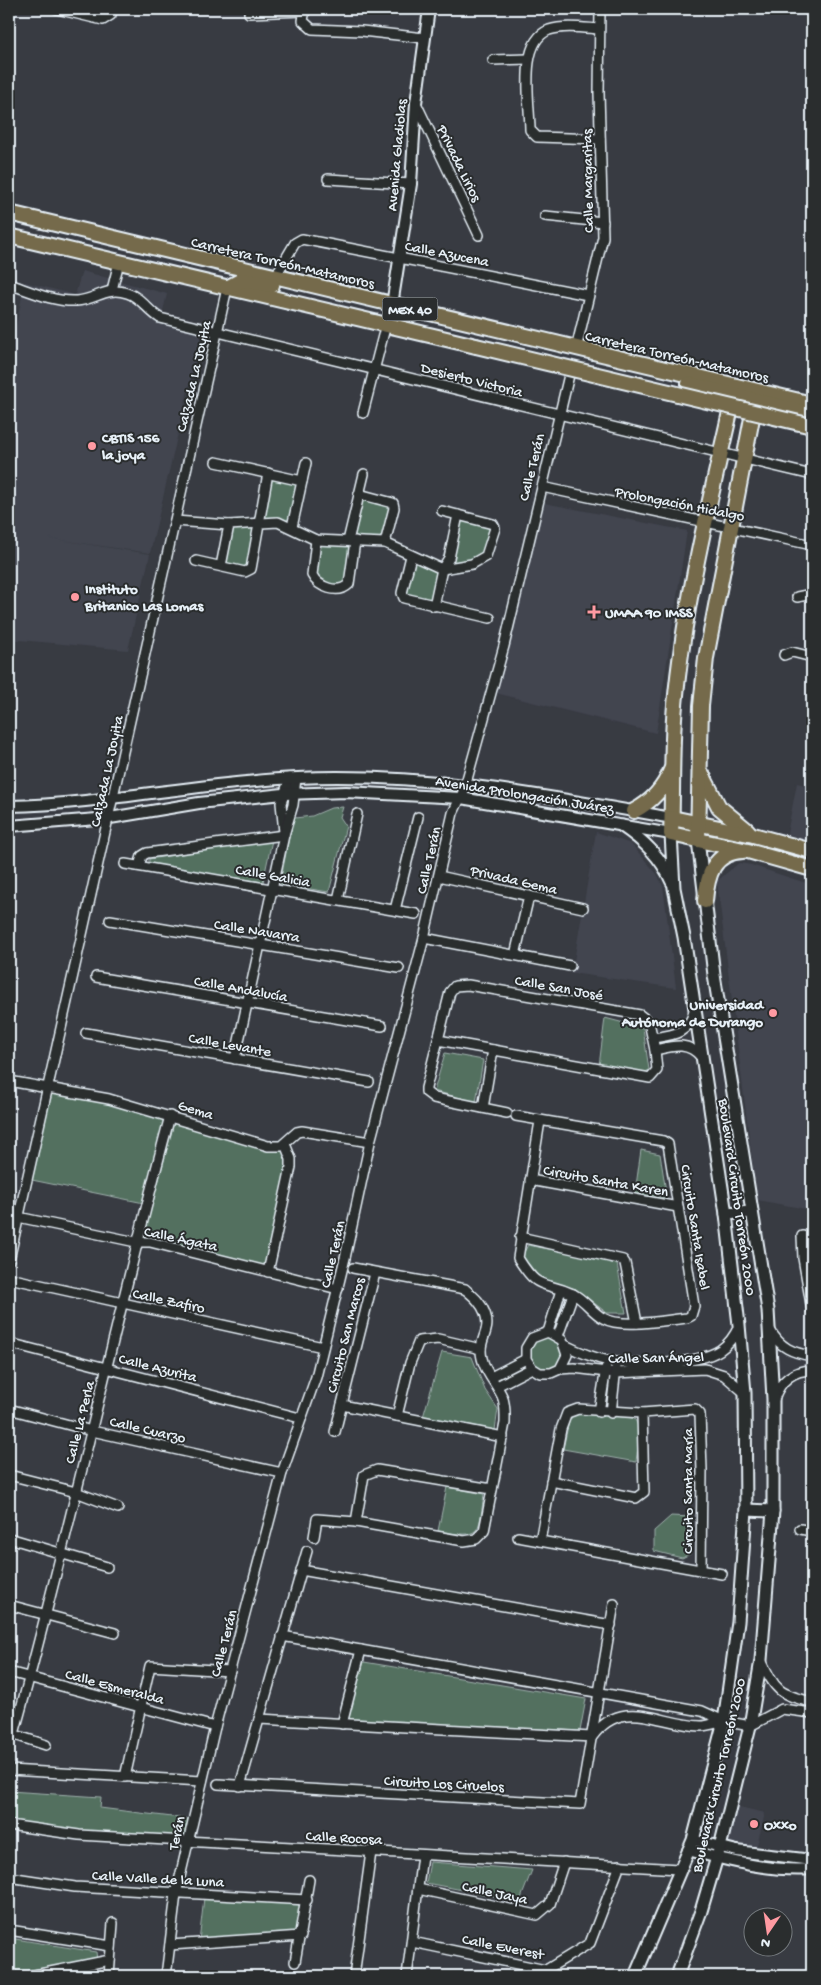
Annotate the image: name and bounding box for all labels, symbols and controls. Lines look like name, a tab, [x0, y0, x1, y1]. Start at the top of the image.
street label: Avenida Gladiolas	[384, 98, 412, 212]
street label: Privada Lirios	[431, 122, 485, 206]
street label: Calle Margaritas	[579, 128, 599, 233]
street label: Carretera Torreón-Matamoros	[189, 234, 376, 294]
street label: Calle Azucena	[403, 238, 491, 272]
road number: MEX 40	[382, 298, 438, 320]
street label: Calzada La Joyita	[173, 318, 217, 434]
street label: Carretera Torreón-Matamoros	[583, 328, 770, 388]
street label: Desierto Victoria	[418, 359, 525, 402]
place label: CBTIS 156 la joya	[101, 430, 160, 465]
street label: Calle Terán	[516, 432, 550, 503]
marker: CBTIS 156 la joya	[86, 440, 98, 452]
street label: Prolongación Hidalgo	[612, 483, 746, 526]
place label: Instituto Britanico Las Lomas	[84, 581, 205, 616]
marker: Instituto Britanico Las Lomas	[69, 591, 81, 603]
marker: UMAA 90 IMSS	[587, 605, 601, 619]
place label: UMAA 90 IMSS	[605, 605, 694, 623]
street label: Calzada La Joyita	[87, 713, 129, 829]
street label: Avenida Prolongación Juárez	[434, 773, 616, 819]
street label: Calle Terán	[413, 825, 446, 896]
street label: Calle Galicia	[234, 862, 312, 892]
street label: Privada Gema	[467, 862, 559, 900]
street label: Calle Navarra	[213, 916, 301, 948]
street label: Calle San José	[513, 972, 604, 1006]
street label: Calle Andalucía	[193, 973, 289, 1007]
place label: Universidad Autónoma de Durango	[621, 997, 765, 1032]
marker: Universidad Autónoma de Durango	[767, 1007, 779, 1019]
street label: Calle Levante	[187, 1030, 273, 1062]
street label: Gema	[175, 1097, 216, 1125]
street label: Boulevard Circuito Torreón 2000	[713, 1097, 759, 1298]
street label: Circuito Santa Karen	[542, 1162, 670, 1202]
street label: Circuito Santa Isabel	[675, 1163, 713, 1291]
street label: Calle Terán	[317, 1219, 350, 1290]
street label: Calle Ágata	[142, 1223, 220, 1257]
street label: Circuito San Marcos	[324, 1276, 370, 1395]
street label: Calle Zafiro	[131, 1286, 207, 1318]
street label: Calle San Ángel	[608, 1349, 704, 1369]
street label: Calle Azurita	[117, 1351, 199, 1387]
street label: Calle La Perla	[62, 1379, 100, 1466]
street label: Calle Cuarzo	[108, 1413, 188, 1448]
street label: Circuito Santa María	[680, 1428, 698, 1554]
street label: Calle Terán	[207, 1608, 243, 1679]
street label: Calle Esmeralda	[63, 1666, 167, 1710]
street label: Boulevard Circuito Torreón 2000	[689, 1676, 751, 1875]
street label: Circuito Los Ciruelos	[384, 1773, 505, 1797]
street label: Terán	[165, 1815, 191, 1853]
place label: Oxxo	[764, 1817, 797, 1835]
marker: Oxxo	[748, 1818, 760, 1830]
street label: Calle Rocosa	[305, 1828, 383, 1850]
street label: Calle Valle de la Luna	[91, 1868, 225, 1892]
street label: Calle Jaya	[460, 1878, 530, 1910]
north arrow	[744, 1908, 794, 1958]
street label: Calle Everest	[460, 1931, 547, 1965]
text: N	[759, 1933, 772, 1952]

